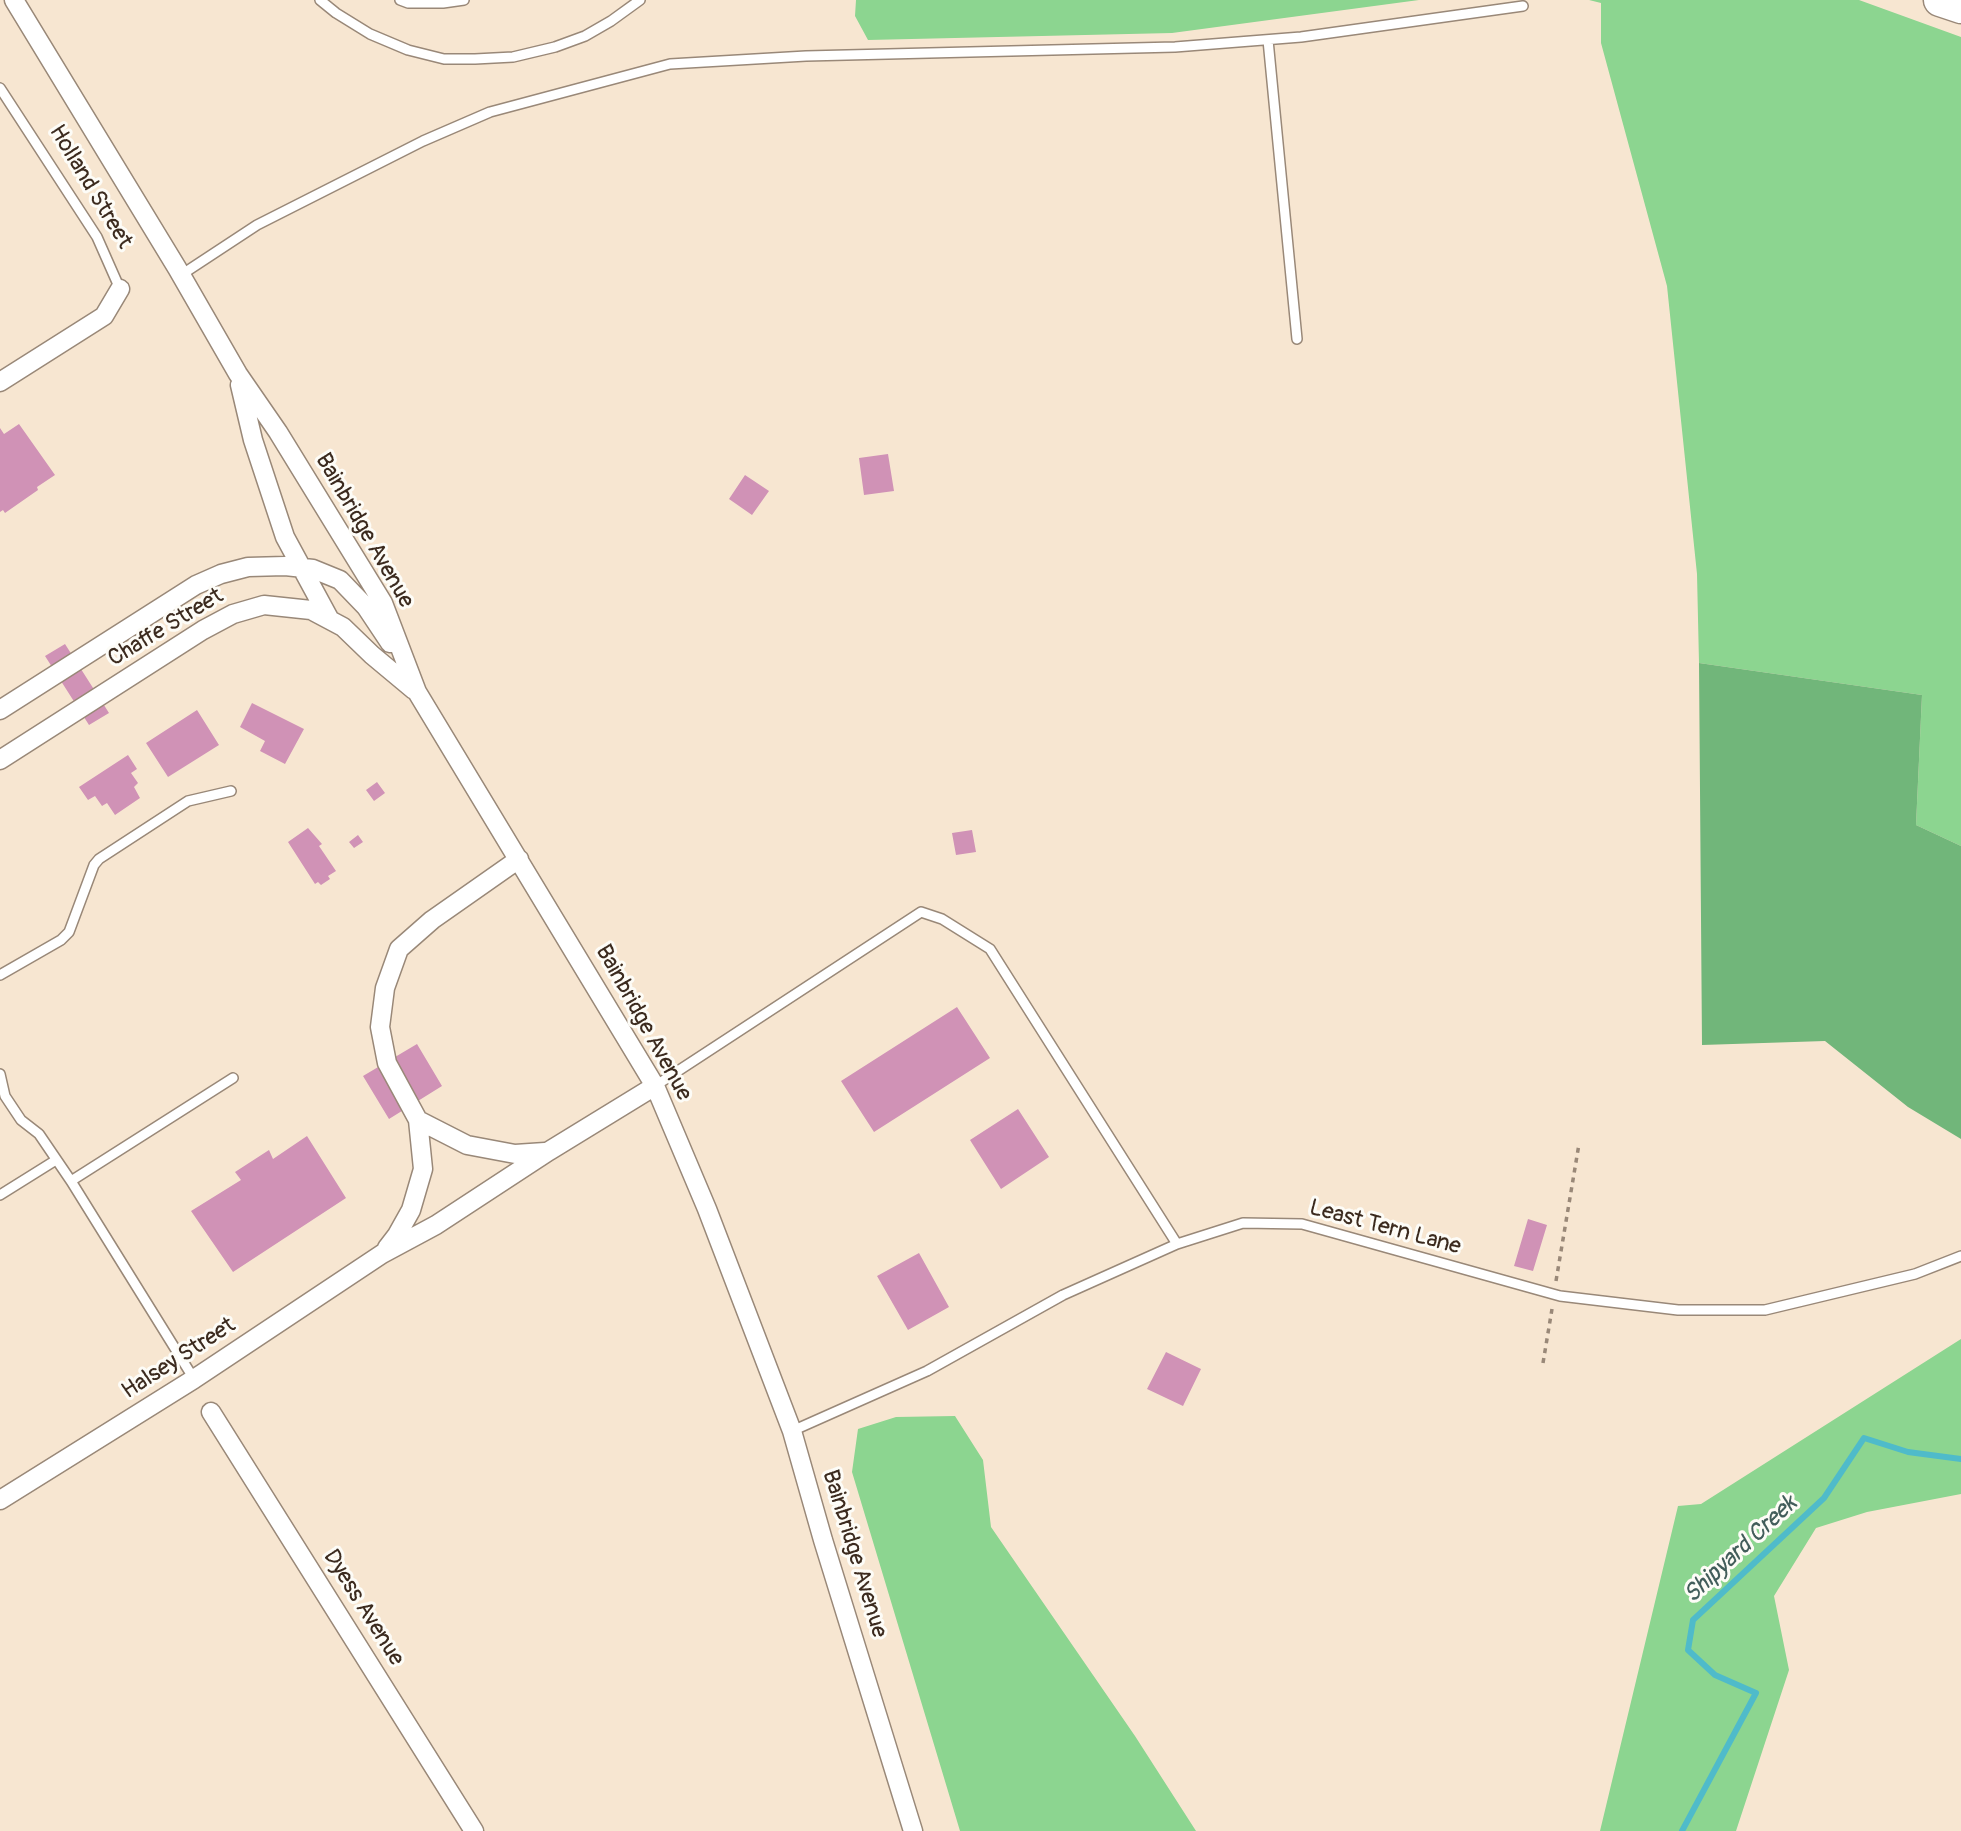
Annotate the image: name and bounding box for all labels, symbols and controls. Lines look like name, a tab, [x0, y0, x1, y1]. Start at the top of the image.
street label: Holland Street	[42, 120, 138, 254]
street label: Bainbridge Avenue	[309, 449, 419, 613]
street label: Chaffe Street	[103, 583, 229, 673]
street label: Bainbridge Avenue	[589, 940, 697, 1106]
street label: Least Tern Lane	[1306, 1195, 1464, 1261]
street label: Halsey Street	[117, 1312, 241, 1406]
street label: Bainbridge Avenue	[815, 1467, 893, 1641]
water label: Shipyard Creek	[1678, 1490, 1804, 1610]
street label: Dyess Avenue	[316, 1545, 410, 1671]

